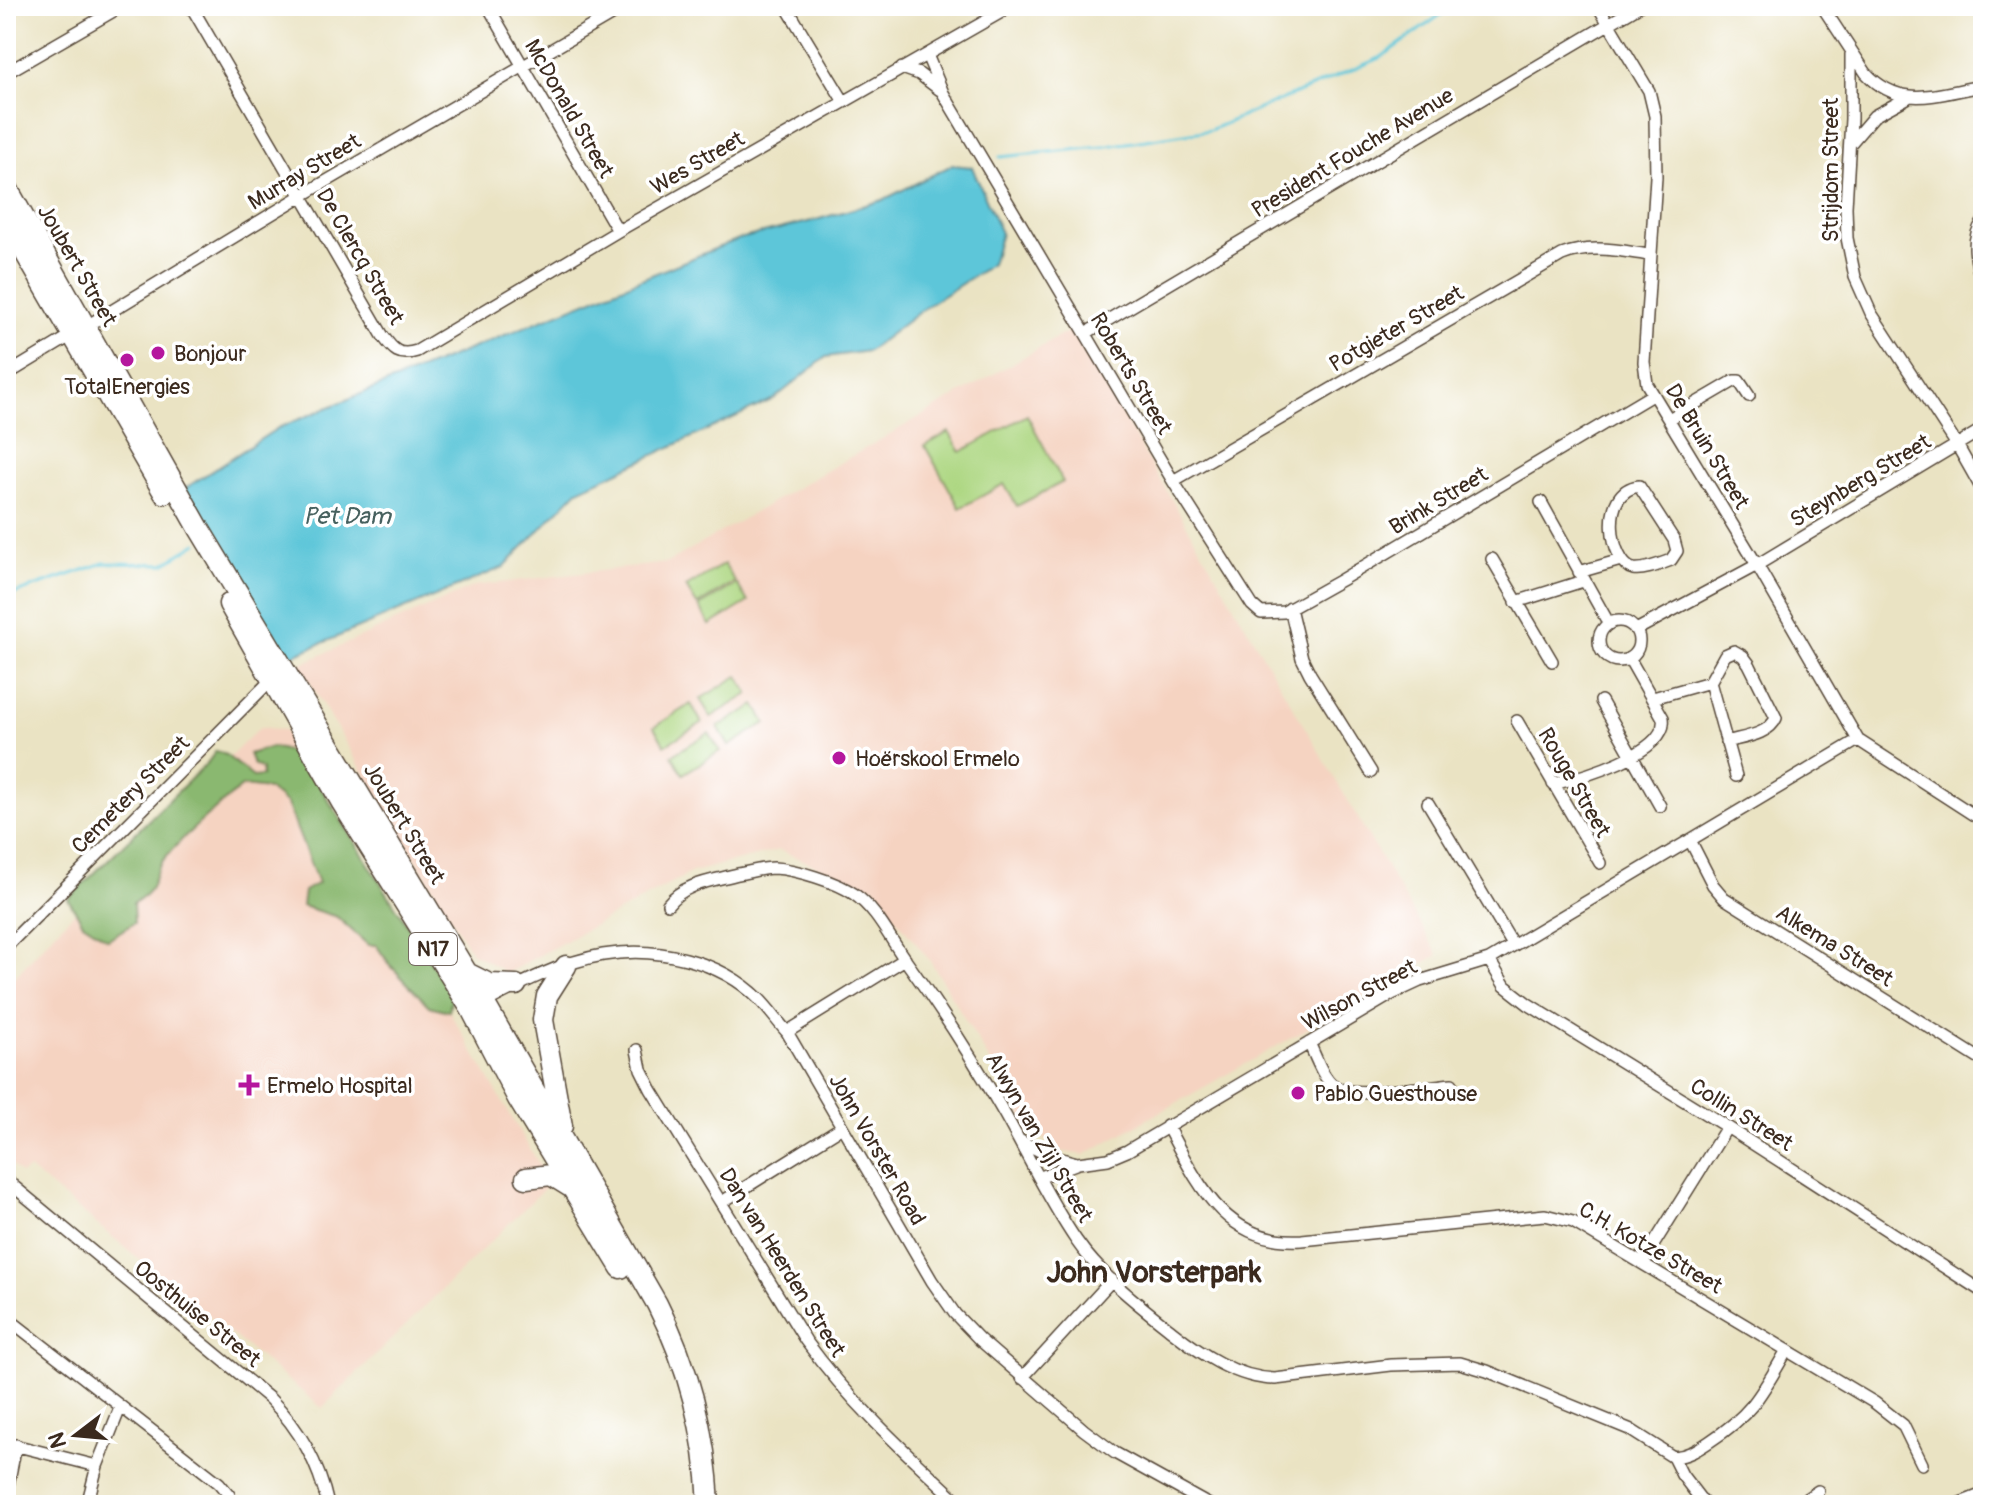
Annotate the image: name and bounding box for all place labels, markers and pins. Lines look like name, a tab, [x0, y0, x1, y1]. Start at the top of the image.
place label: Bonjour	[174, 340, 246, 368]
marker: Bonjour	[149, 344, 167, 362]
marker: TotalEnergies	[118, 351, 136, 369]
place label: TotalEnergies	[64, 373, 190, 401]
place label: Hoërskool Ermelo	[855, 745, 1020, 773]
marker: Hoërskool Ermelo	[830, 749, 848, 767]
place label: Ermelo Hospital	[267, 1072, 413, 1100]
marker: Ermelo Hospital	[238, 1074, 260, 1096]
place label: Pablo Guesthouse	[1314, 1080, 1477, 1108]
marker: Pablo Guesthouse	[1289, 1084, 1307, 1102]

